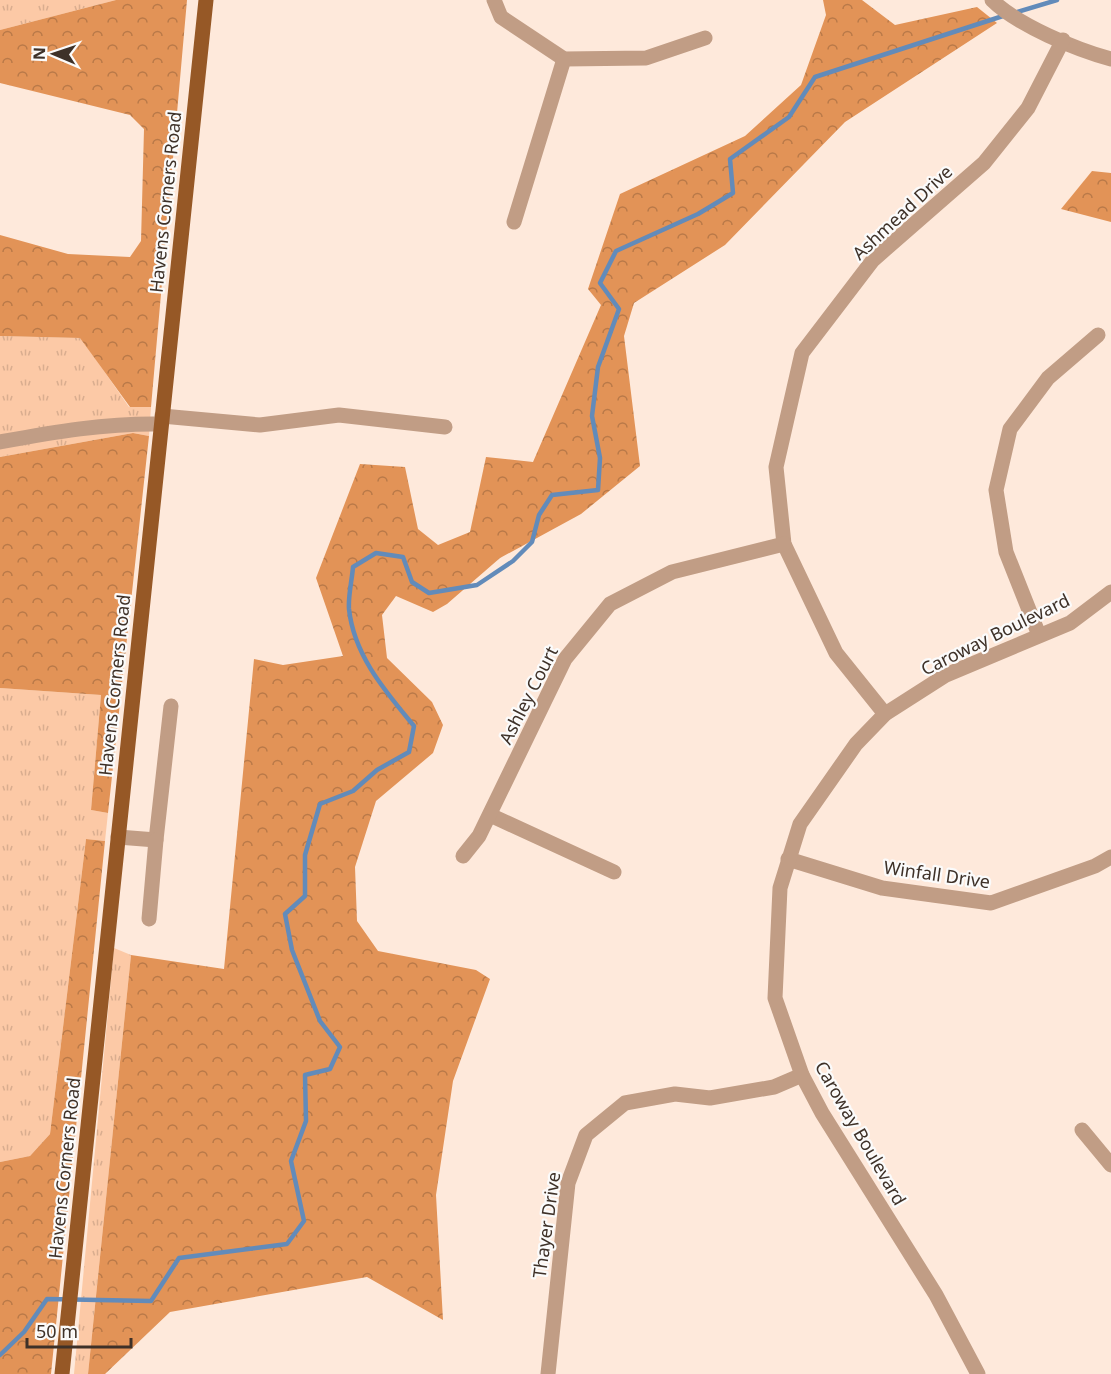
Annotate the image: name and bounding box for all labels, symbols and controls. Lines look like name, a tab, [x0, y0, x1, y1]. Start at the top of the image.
north arrow	[24, 24, 84, 84]
text: N	[28, 47, 50, 60]
street label: Havens Corners Road	[144, 110, 186, 294]
street label: Ashmead Drive	[847, 159, 957, 265]
street label: Caroway Boulevard	[917, 588, 1073, 680]
street label: Havens Corners Road	[93, 593, 135, 777]
street label: Ashley Court	[493, 642, 563, 748]
street label: Winfall Drive	[882, 855, 992, 893]
street label: Caroway Boulevard	[810, 1057, 912, 1209]
street label: Havens Corners Road	[43, 1076, 85, 1260]
street label: Thayer Drive	[527, 1170, 565, 1280]
scale bar	[27, 1311, 130, 1349]
text: 50 m	[36, 1319, 78, 1343]

